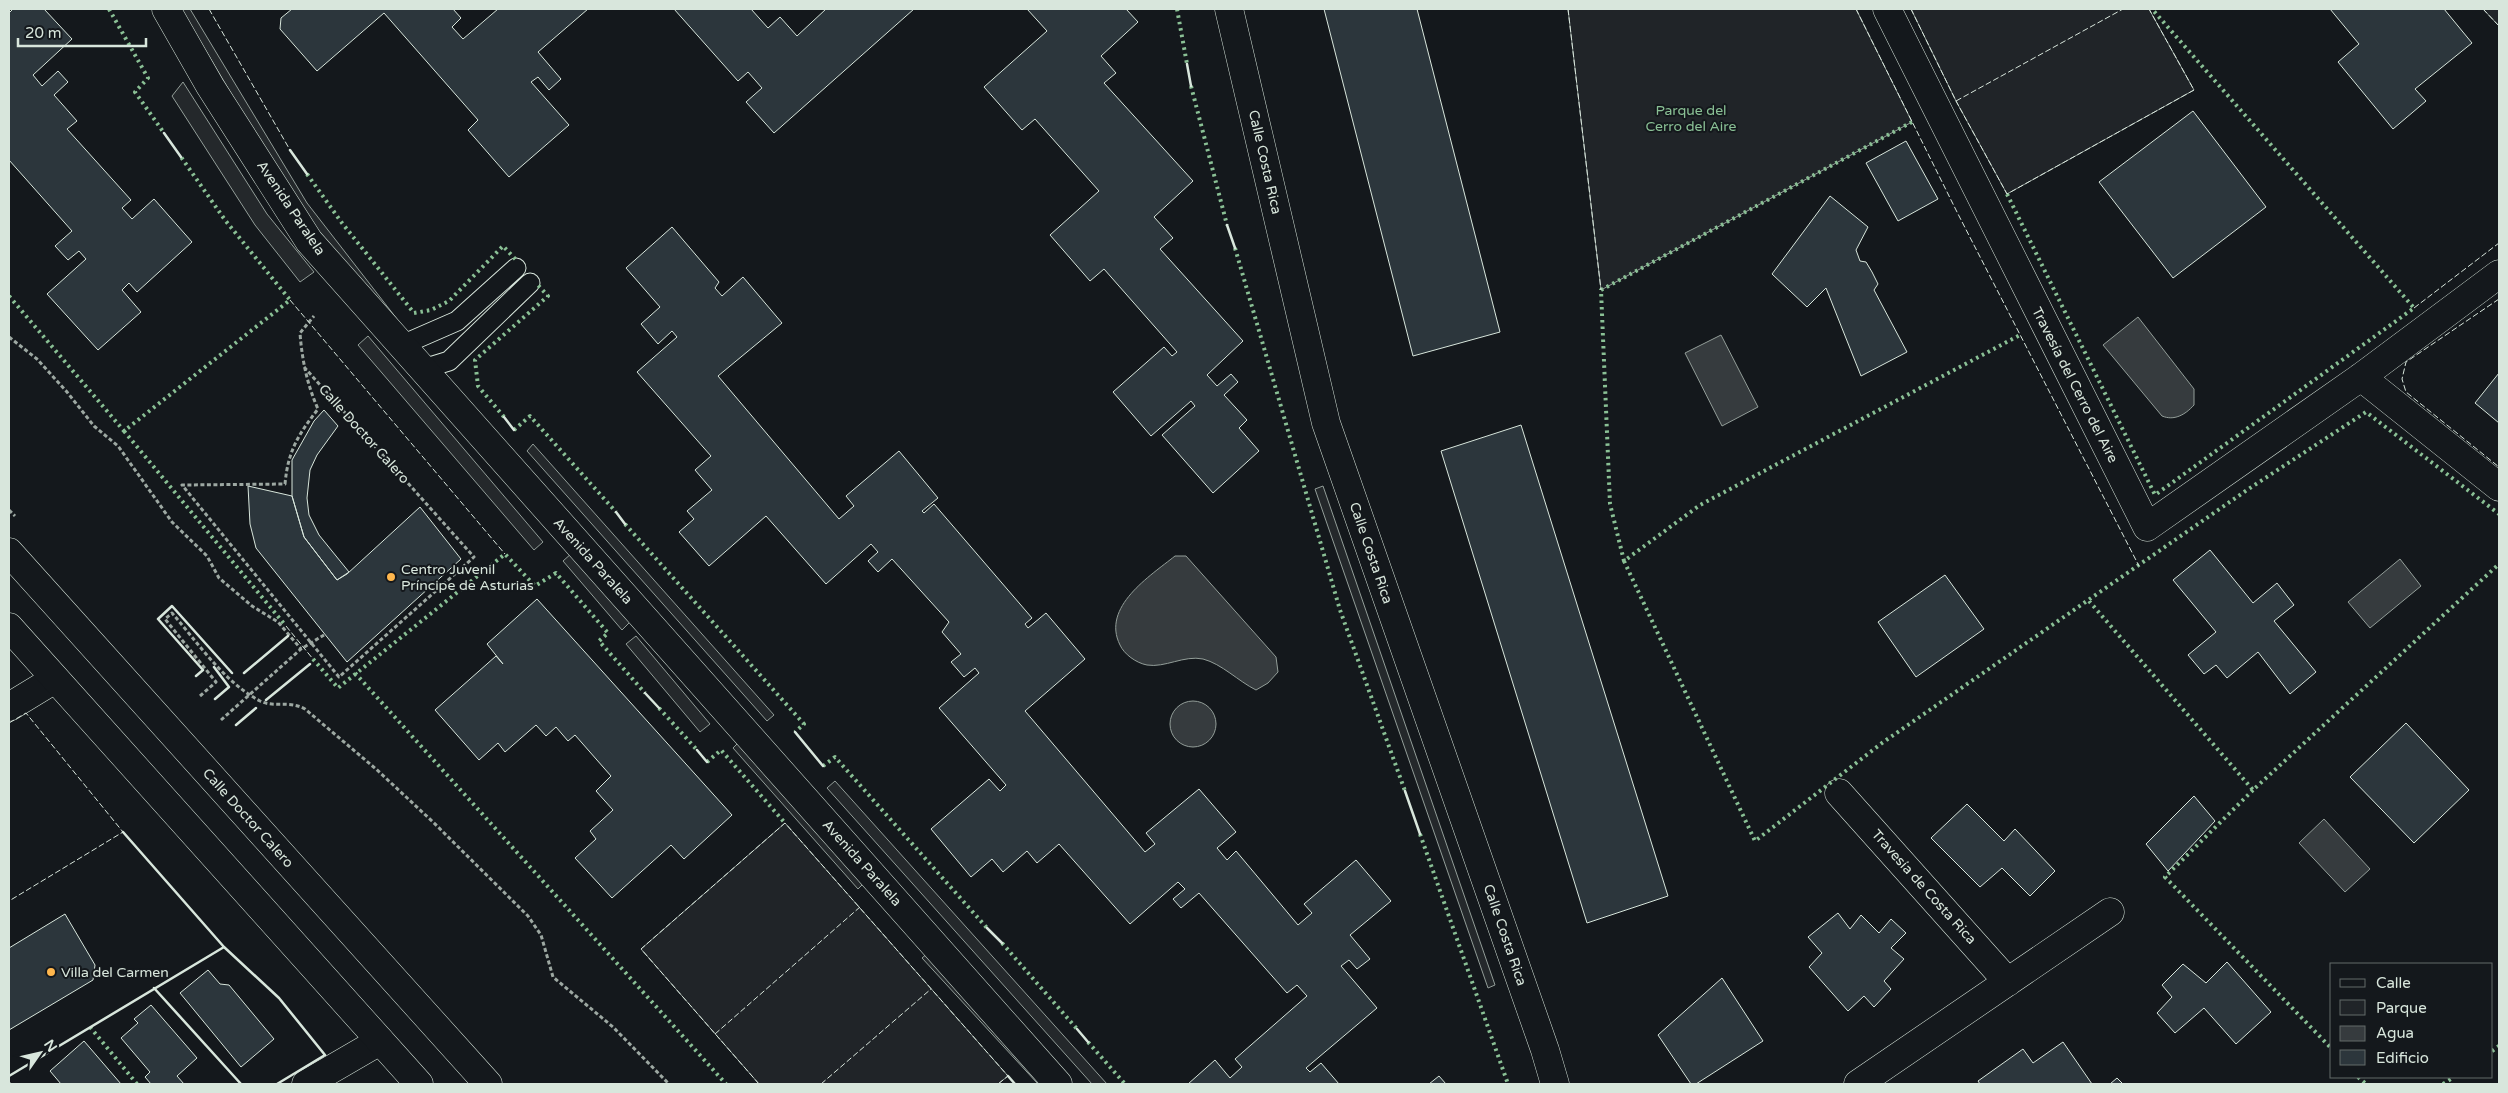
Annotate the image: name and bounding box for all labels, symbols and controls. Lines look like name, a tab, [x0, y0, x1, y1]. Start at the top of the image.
scale bar	[18, 15, 145, 47]
text: 20 m	[25, 24, 62, 42]
park label: Parque del Cerro del Aire	[1646, 102, 1737, 135]
street label: Calle Costa Rica	[1245, 108, 1285, 216]
street label: Avenida Paralela	[253, 157, 329, 259]
street label: Travesía del Cerro del Aire	[2028, 304, 2122, 466]
street label: Calle Doctor Calero	[315, 381, 413, 487]
street label: Calle Costa Rica	[1346, 500, 1396, 606]
street label: Avenida Paralela	[550, 514, 636, 608]
place label: Centro Juvenil Príncipe de Asturias	[401, 561, 534, 594]
marker: Centro Juvenil Príncipe de Asturias	[385, 571, 397, 583]
street label: Calle Doctor Calero	[199, 765, 297, 871]
street label: Avenida Paralela	[819, 816, 905, 910]
street label: Travesía de Costa Rica	[1868, 826, 1980, 948]
street label: Calle Costa Rica	[1480, 882, 1530, 988]
legend	[2330, 963, 2493, 1078]
place label: Villa del Carmen	[61, 964, 169, 981]
marker: Villa del Carmen	[45, 966, 57, 978]
text: Calle	[2376, 974, 2411, 992]
text: Parque	[2376, 999, 2427, 1017]
text: Agua	[2376, 1024, 2414, 1042]
north arrow	[15, 1028, 65, 1078]
text: N	[40, 1037, 61, 1055]
text: Edificio	[2376, 1049, 2429, 1067]

